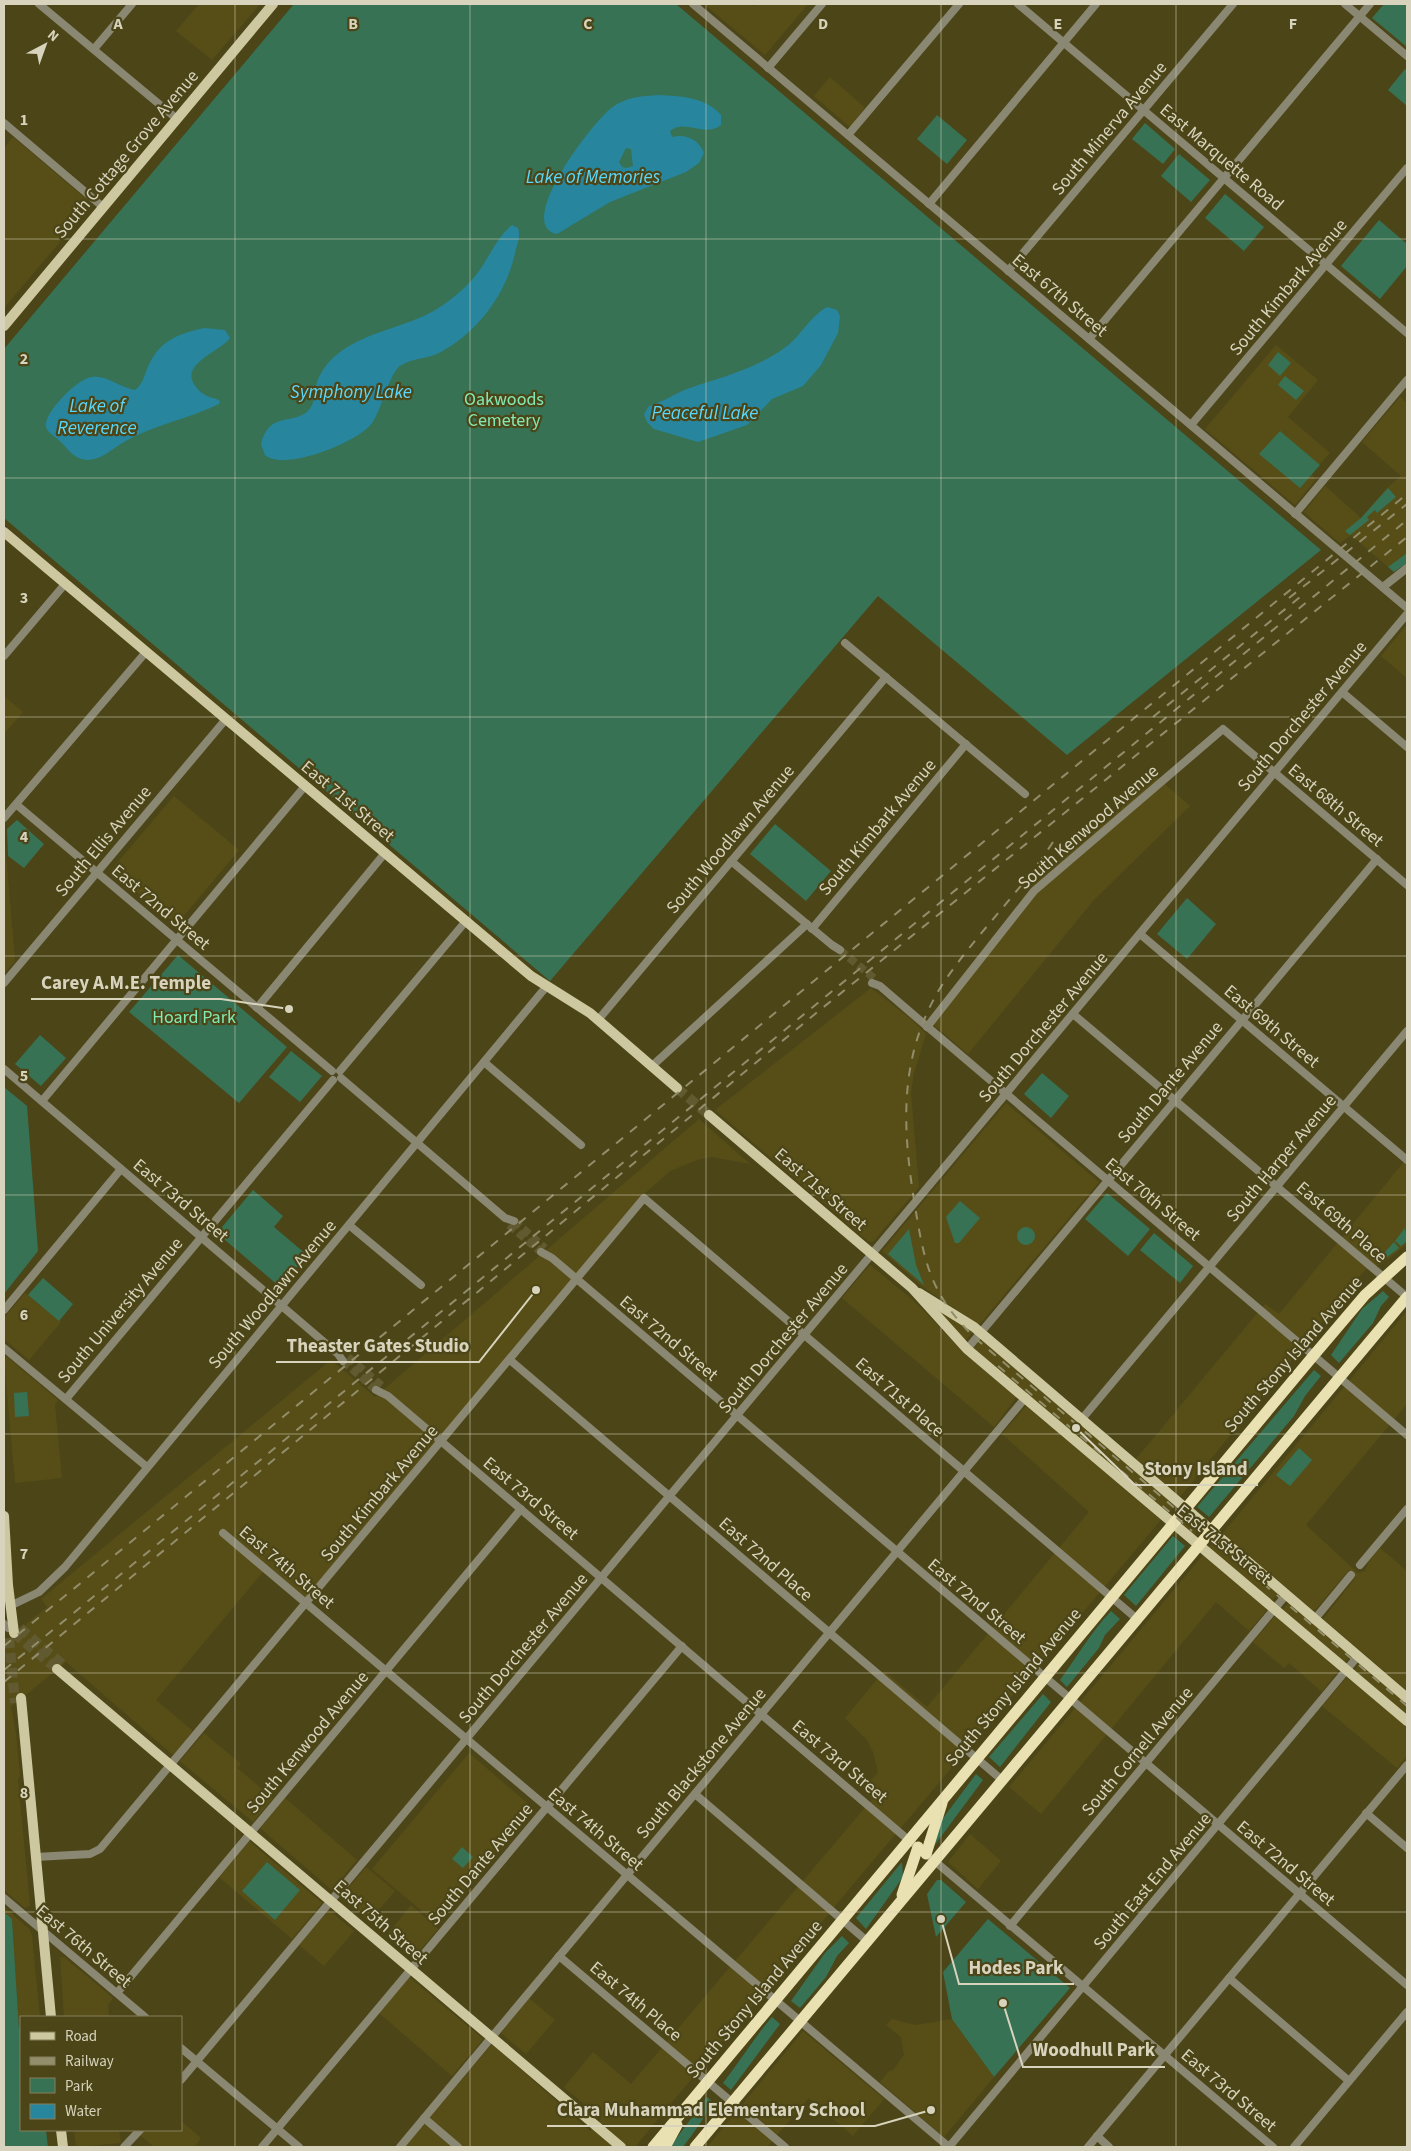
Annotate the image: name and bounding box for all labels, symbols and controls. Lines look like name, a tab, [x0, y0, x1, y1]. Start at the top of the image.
text: A	[112, 13, 123, 35]
text: B	[348, 13, 358, 35]
text: C	[583, 13, 593, 35]
text: D	[818, 13, 828, 35]
text: E	[1054, 13, 1062, 35]
text: F	[1289, 13, 1297, 35]
north arrow	[20, 20, 70, 70]
text: N	[43, 25, 63, 47]
street label: South Minerva Avenue	[1046, 56, 1173, 201]
street label: South Cottage Grove Avenue	[48, 64, 205, 244]
street label: East Marquette Road	[1154, 98, 1289, 217]
text: 1	[20, 109, 28, 131]
water label: Lake of Memories	[526, 164, 661, 191]
street label: South Kimbark Avenue	[1224, 214, 1353, 361]
street label: East 67th Street	[1006, 248, 1113, 343]
text: 2	[20, 348, 28, 370]
water label: Symphony Lake	[290, 379, 412, 406]
park label: Oakwoods Cemetery	[464, 387, 544, 433]
water label: Lake of Reverence	[57, 393, 137, 442]
water label: Peaceful Lake	[652, 400, 758, 427]
text: 3	[20, 587, 28, 609]
street label: South Dorchester Avenue	[1232, 636, 1373, 797]
street label: South Kimbark Avenue	[813, 754, 942, 901]
street label: East 71st Street	[295, 755, 400, 848]
street label: East 68th Street	[1282, 758, 1389, 853]
street label: South Woodlawn Avenue	[660, 759, 800, 919]
street label: South Kenwood Avenue	[1013, 759, 1164, 896]
street label: South Ellis Avenue	[49, 780, 157, 902]
text: 4	[20, 826, 29, 848]
street label: East 72nd Street	[106, 859, 215, 956]
street label: South Dorchester Avenue	[973, 947, 1114, 1108]
callout: Carey A.M.E. Temple	[31, 965, 221, 999]
text: Carey A.M.E. Temple	[41, 970, 211, 997]
street label: East 69th Street	[1218, 979, 1325, 1074]
park label: Hoard Park	[152, 1005, 236, 1030]
street label: South Dante Avenue	[1112, 1016, 1229, 1149]
text: 5	[20, 1065, 28, 1087]
street label: South Harper Avenue	[1220, 1089, 1342, 1228]
street label: East 71st Street	[769, 1142, 872, 1237]
street label: East 70th Street	[1099, 1152, 1206, 1247]
street label: East 73rd Street	[127, 1153, 234, 1248]
street label: East 69th Place	[1291, 1176, 1393, 1269]
street label: South Woodlawn Avenue	[202, 1214, 342, 1374]
street label: South University Avenue	[52, 1232, 189, 1389]
street label: South Dorchester Avenue	[713, 1258, 854, 1419]
street label: South Stony Island Avenue	[1218, 1271, 1368, 1438]
street label: East 72nd Street	[614, 1290, 723, 1387]
text: 6	[20, 1304, 28, 1326]
callout: Theaster Gates Studio	[276, 1328, 479, 1362]
text: Theaster Gates Studio	[287, 1333, 469, 1360]
street label: East 71st Place	[850, 1352, 950, 1443]
street label: South Kimbark Avenue	[315, 1420, 444, 1567]
street label: East 73rd Street	[477, 1451, 584, 1546]
callout: Stony Island	[1135, 1451, 1258, 1485]
text: Stony Island	[1144, 1456, 1248, 1483]
street label: East 71st Street	[1171, 1498, 1276, 1590]
street label: East 72nd Place	[713, 1511, 818, 1607]
street label: East 74th Street	[233, 1520, 340, 1615]
text: 7	[20, 1543, 28, 1565]
street label: East 72nd Street	[922, 1553, 1031, 1650]
street label: South Dorchester Avenue	[453, 1568, 594, 1729]
street label: South Stony Island Avenue	[939, 1603, 1087, 1772]
street label: South Kenwood Avenue	[240, 1666, 375, 1819]
street label: South Cornell Avenue	[1076, 1681, 1199, 1821]
street label: South Blackstone Avenue	[631, 1682, 772, 1844]
street label: East 73rd Street	[786, 1714, 893, 1809]
text: 8	[20, 1782, 28, 1804]
street label: East 74th Street	[542, 1782, 649, 1877]
street label: South Dante Avenue	[422, 1798, 539, 1931]
street label: South East End Avenue	[1087, 1807, 1217, 1955]
street label: East 72nd Street	[1231, 1815, 1340, 1912]
street label: East 75th Street	[328, 1874, 433, 1970]
street label: East 76th Street	[30, 1899, 137, 1994]
street label: South Stony Island Avenue	[680, 1915, 828, 2084]
callout: Hodes Park	[959, 1950, 1074, 1984]
street label: East 74th Place	[584, 1955, 687, 2047]
text: Hodes Park	[969, 1955, 1064, 1982]
legend	[20, 2016, 182, 2131]
text: Road	[65, 2026, 97, 2047]
callout: Woodhull Park	[1023, 2033, 1165, 2067]
text: Woodhull Park	[1033, 2037, 1156, 2064]
street label: East 73rd Street	[1175, 2043, 1282, 2138]
text: Railway	[65, 2051, 114, 2072]
text: Park	[65, 2076, 94, 2097]
callout: Clara Muhammad Elementary School	[547, 2092, 875, 2126]
text: Clara Muhammad Elementary School	[557, 2097, 866, 2124]
text: Water	[65, 2101, 102, 2122]

